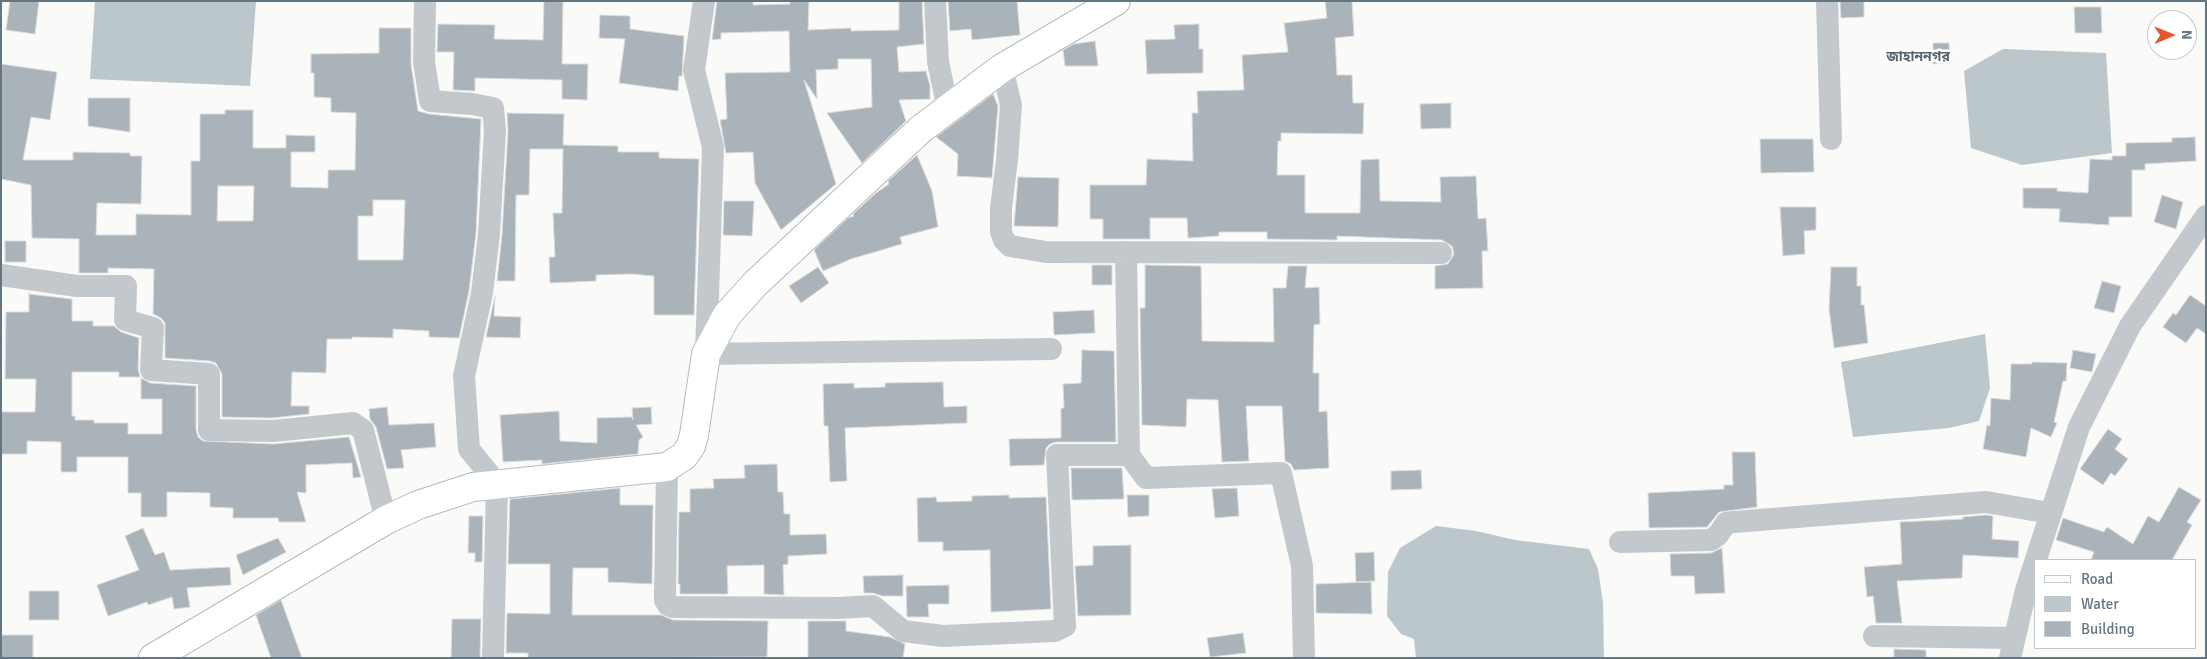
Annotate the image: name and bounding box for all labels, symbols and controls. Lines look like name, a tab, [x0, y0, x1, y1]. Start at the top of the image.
north arrow	[2147, 10, 2197, 60]
text: N	[2178, 30, 2195, 40]
district label: জাহাননগর	[1886, 49, 1950, 65]
legend	[2034, 559, 2197, 649]
text: Road	[2081, 570, 2113, 588]
text: Water	[2081, 595, 2119, 613]
text: Building	[2081, 620, 2135, 638]

